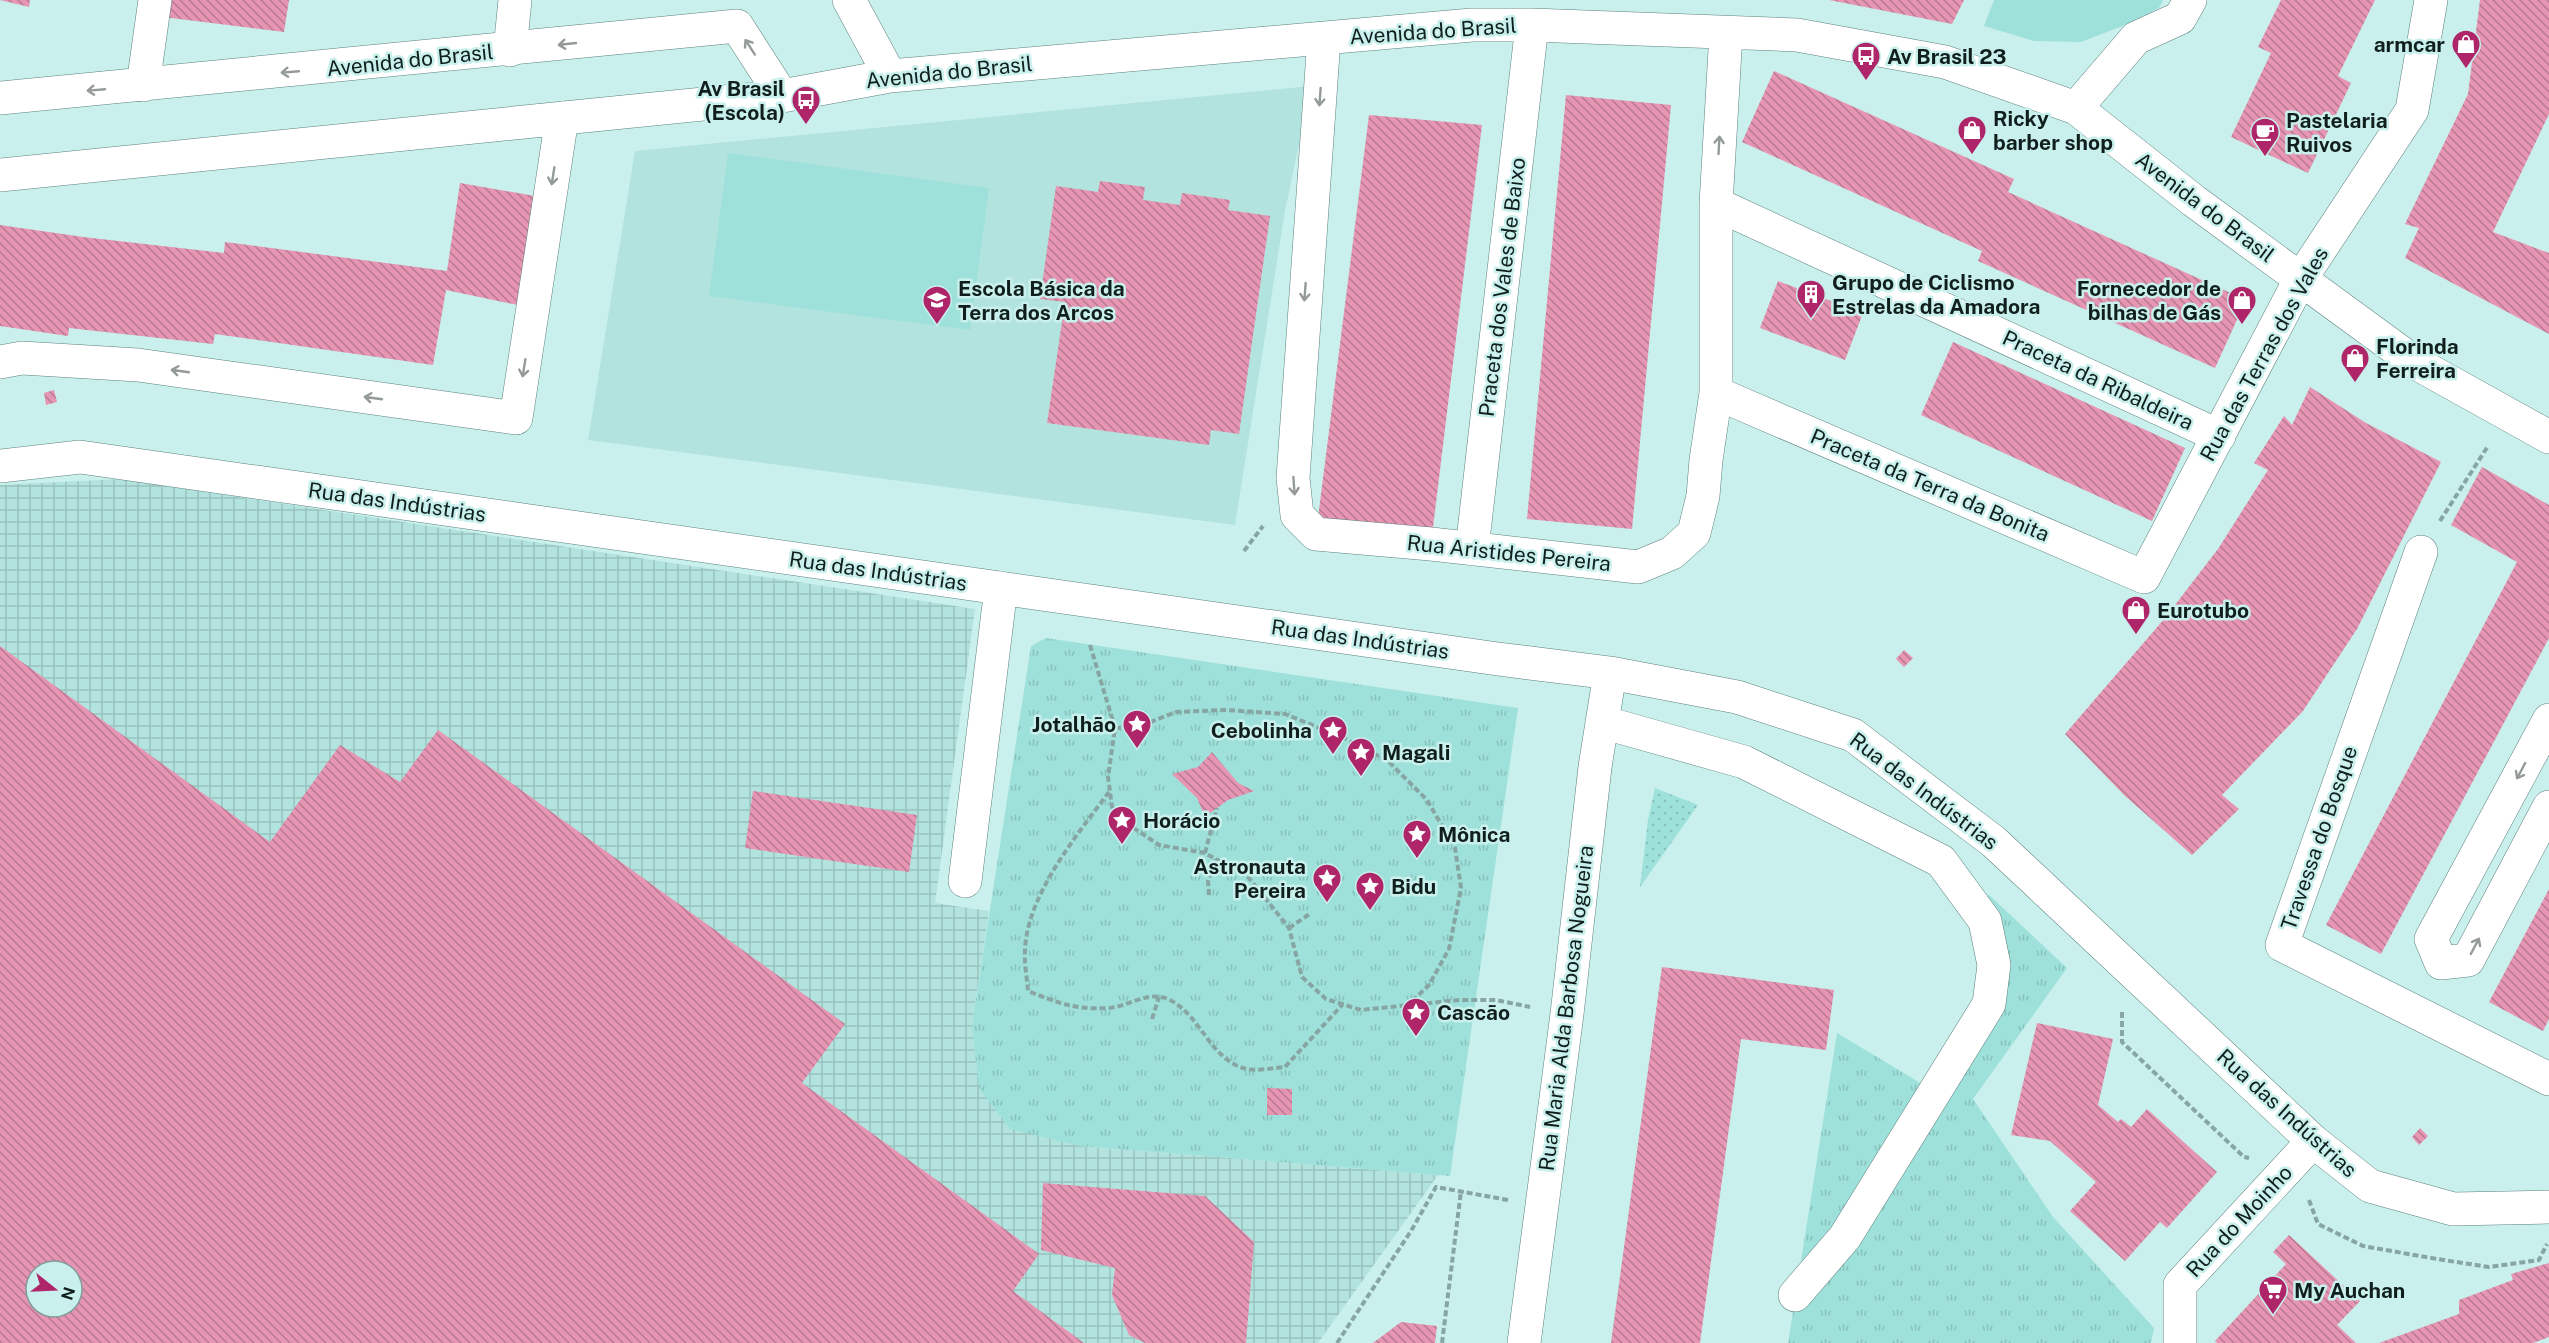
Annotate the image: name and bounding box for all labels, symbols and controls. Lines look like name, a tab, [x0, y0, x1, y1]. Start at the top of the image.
street label: Avenida do Brasil	[1349, 13, 1517, 49]
shop icon: armcar	[2450, 28, 2482, 70]
place label: armcar	[2374, 32, 2445, 57]
one-way arrow	[744, 38, 757, 55]
street label: Avenida do Brasil	[325, 39, 495, 81]
one-way arrow	[558, 39, 578, 50]
bus stop icon: Av Brasil 23	[1850, 40, 1882, 82]
place label: Av Brasil 23	[1887, 44, 2007, 69]
street label: Avenida do Brasil	[864, 51, 1034, 93]
one-way arrow	[280, 67, 300, 78]
place label: Av Brasil (Escola)	[697, 76, 785, 125]
bus stop icon: Av Brasil (Escola)	[790, 84, 822, 126]
one-way arrow	[86, 85, 106, 96]
one-way arrow	[1314, 87, 1325, 107]
place label: Ricky barber shop	[1993, 106, 2113, 155]
place label: Pastelaria Ruivos	[2286, 108, 2388, 157]
shop icon: Ricky barber shop	[1956, 114, 1988, 156]
cafe icon: Pastelaria Ruivos	[2249, 116, 2281, 158]
one-way arrow	[1714, 136, 1725, 156]
street label: Avenida do Brasil	[2131, 147, 2279, 267]
street label: Praceta dos Vales de Baixo	[1474, 156, 1530, 418]
one-way arrow	[548, 165, 559, 185]
street label: Rua das Terras dos Vales	[2195, 243, 2333, 465]
place label: Grupo de Ciclismo Estrelas da Amadora	[1832, 270, 2040, 319]
place label: Escola Básica da Terra dos Arcos	[958, 276, 1125, 325]
place label: Fornecedor de bilhas de Gás	[2077, 276, 2221, 325]
building icon: Grupo de Ciclismo Estrelas da Amadora	[1795, 278, 1827, 320]
one-way arrow	[1299, 281, 1310, 301]
school or university icon: Escola Básica da Terra dos Arcos	[921, 284, 953, 326]
shop icon: Fornecedor de bilhas de Gás	[2226, 284, 2258, 326]
street label: Praceta da Ribaldeira	[1999, 325, 2197, 435]
place label: Florinda Ferreira	[2376, 334, 2459, 383]
shop icon: Florinda Ferreira	[2339, 342, 2371, 384]
one-way arrow	[518, 358, 529, 378]
one-way arrow	[170, 365, 190, 376]
one-way arrow	[363, 392, 383, 403]
street label: Praceta da Terra da Bonita	[1807, 423, 2053, 547]
one-way arrow	[1289, 476, 1300, 496]
street label: Rua das Indústrias	[307, 477, 487, 527]
street label: Rua Aristides Pereira	[1406, 530, 1612, 576]
street label: Rua das Indústrias	[788, 546, 968, 596]
shop icon: Eurotubo	[2120, 594, 2152, 636]
place label: Eurotubo	[2157, 598, 2249, 623]
street label: Rua das Indústrias	[1270, 614, 1450, 664]
place icon: Jotalhão	[1121, 708, 1153, 750]
place label: Jotalhão	[1032, 712, 1116, 737]
place icon: Cebolinha	[1317, 714, 1349, 756]
place label: Cebolinha	[1211, 718, 1312, 743]
street label: Rua das Indústrias	[1845, 727, 2003, 855]
place icon: Magali	[1345, 736, 1377, 778]
place label: Magali	[1382, 740, 1450, 765]
street label: Travessa do Bosque	[2276, 743, 2362, 933]
one-way arrow	[2515, 762, 2526, 780]
place icon: Horácio	[1106, 804, 1138, 846]
place label: Horácio	[1143, 808, 1220, 833]
place icon: Mônica	[1401, 818, 1433, 860]
place label: Mônica	[1438, 822, 1510, 847]
street label: Rua Maria Alda Barbosa Nogueira	[1534, 844, 1598, 1172]
place label: Astronauta Pereira	[1193, 854, 1306, 903]
place icon: Astronauta Pereira	[1311, 862, 1343, 904]
place icon: Bidu	[1354, 870, 1386, 912]
place label: Bidu	[1391, 874, 1436, 899]
one-way arrow	[2470, 938, 2481, 956]
place icon: Cascão	[1400, 996, 1432, 1038]
place label: Cascão	[1437, 1000, 1510, 1025]
street label: Rua das Indústrias	[2212, 1044, 2362, 1182]
street label: Rua do Moinho	[2181, 1160, 2297, 1282]
north arrow	[24, 1259, 84, 1319]
supermarket icon: My Auchan	[2257, 1274, 2289, 1316]
place label: My Auchan	[2294, 1278, 2405, 1303]
text: N	[57, 1285, 79, 1302]

